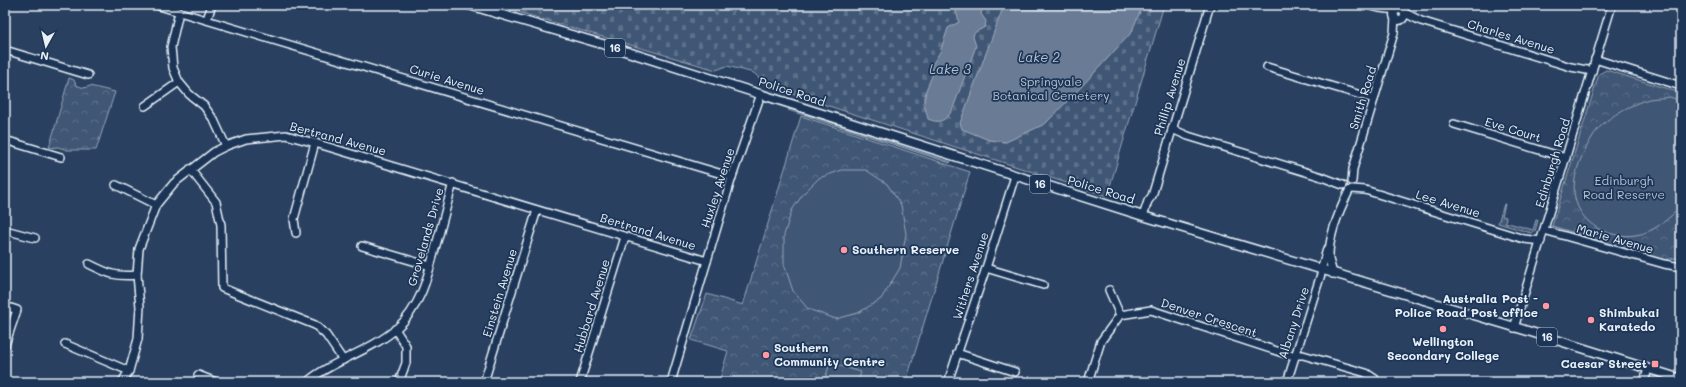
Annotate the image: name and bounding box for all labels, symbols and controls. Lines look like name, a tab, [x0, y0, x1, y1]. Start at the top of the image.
street label: Charles Avenue	[1466, 15, 1557, 57]
north arrow	[26, 26, 66, 66]
road number: 16	[605, 39, 625, 57]
text: N	[39, 48, 50, 64]
water label: Lake 2	[1018, 48, 1060, 65]
street label: Phillip Avenue	[1150, 56, 1188, 137]
street label: Curie Avenue	[408, 60, 487, 98]
water label: Lake 3	[929, 60, 971, 77]
street label: Smith Road	[1345, 64, 1379, 132]
street label: Police Road	[757, 73, 828, 109]
park label: Springvale Botanical Cemetery	[992, 73, 1110, 103]
street label: Eve Court	[1483, 113, 1543, 145]
street label: Edinburgh Road	[1531, 116, 1573, 209]
street label: Bertrand Avenue	[288, 117, 388, 159]
street label: Huxley Avenue	[697, 146, 738, 230]
street label: Police Road	[1066, 171, 1137, 207]
park label: Edinburgh Road Reserve	[1583, 172, 1665, 202]
road number: 16	[1030, 175, 1050, 193]
street label: Grovelands Drive	[403, 186, 447, 288]
street label: Lee Avenue	[1414, 186, 1482, 220]
street label: Bertrand Avenue	[598, 209, 698, 253]
street label: Marie Avenue	[1575, 219, 1656, 257]
street label: Withers Avenue	[948, 230, 992, 321]
place label: Southern Reserve	[852, 241, 959, 257]
marker: Southern Reserve	[839, 245, 849, 255]
street label: Einstein Avenue	[478, 247, 520, 339]
street label: Hubbard Avenue	[569, 257, 613, 354]
street label: Albany Drive	[1274, 285, 1312, 361]
place label: Australia Post - Police Road Post office	[1395, 290, 1538, 320]
street label: Denver Crescent	[1159, 294, 1259, 340]
marker: Australia Post - Police Road Post office	[1541, 301, 1551, 311]
place label: Shimbukai Karatedo	[1599, 304, 1659, 334]
marker: Shimbukai Karatedo	[1586, 315, 1596, 325]
marker: Wellington Secondary College	[1438, 324, 1448, 334]
road number: 16	[1537, 328, 1557, 346]
place label: Wellington Secondary College	[1387, 333, 1499, 363]
place label: Southern Community Centre	[774, 339, 885, 369]
marker: Southern Community Centre	[761, 350, 771, 360]
place label: Caesar Street	[1561, 355, 1647, 371]
marker: Caesar Street	[1650, 359, 1660, 369]

